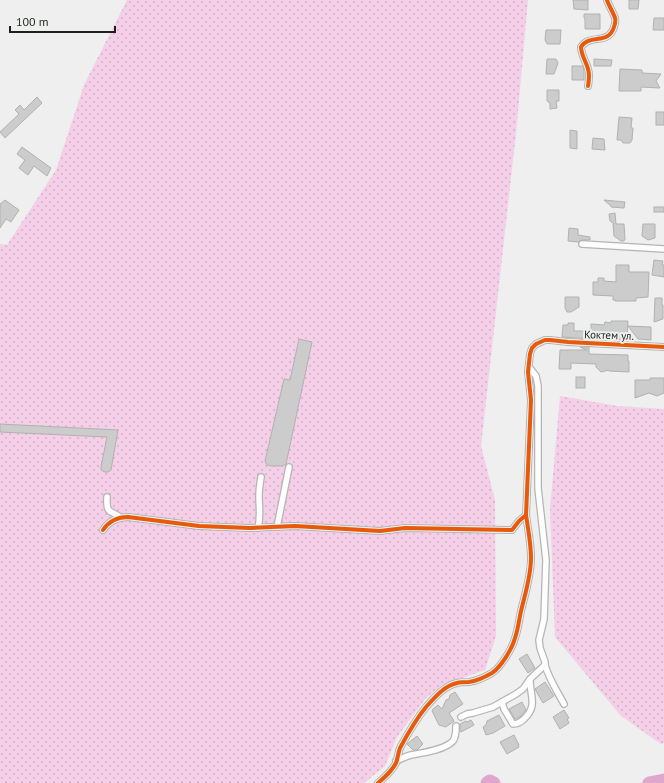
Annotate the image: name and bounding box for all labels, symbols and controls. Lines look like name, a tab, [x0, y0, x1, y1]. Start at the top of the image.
scale bar	[10, 8, 115, 34]
text: 100 m	[16, 14, 49, 29]
street label: Коктем ул.	[584, 327, 634, 343]

